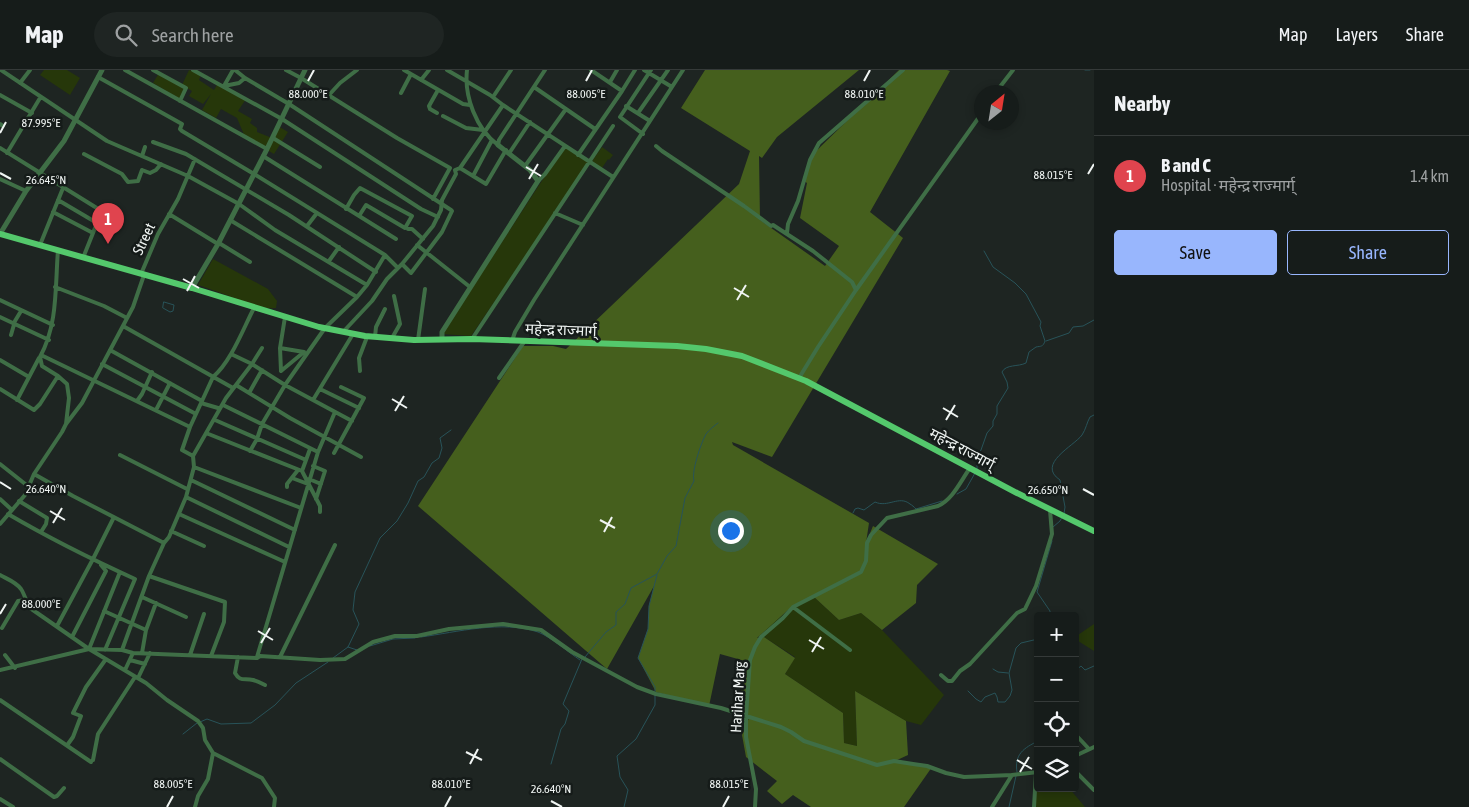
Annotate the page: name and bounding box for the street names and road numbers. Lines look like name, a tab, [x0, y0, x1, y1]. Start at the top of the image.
street label: Street	[129, 220, 158, 257]
street label: महेन्द्र राज्मार्ग्	[525, 320, 599, 341]
street label: महेन्द्र राज्मार्ग्	[926, 424, 1000, 476]
street label: Harihar Marg	[727, 660, 748, 733]

